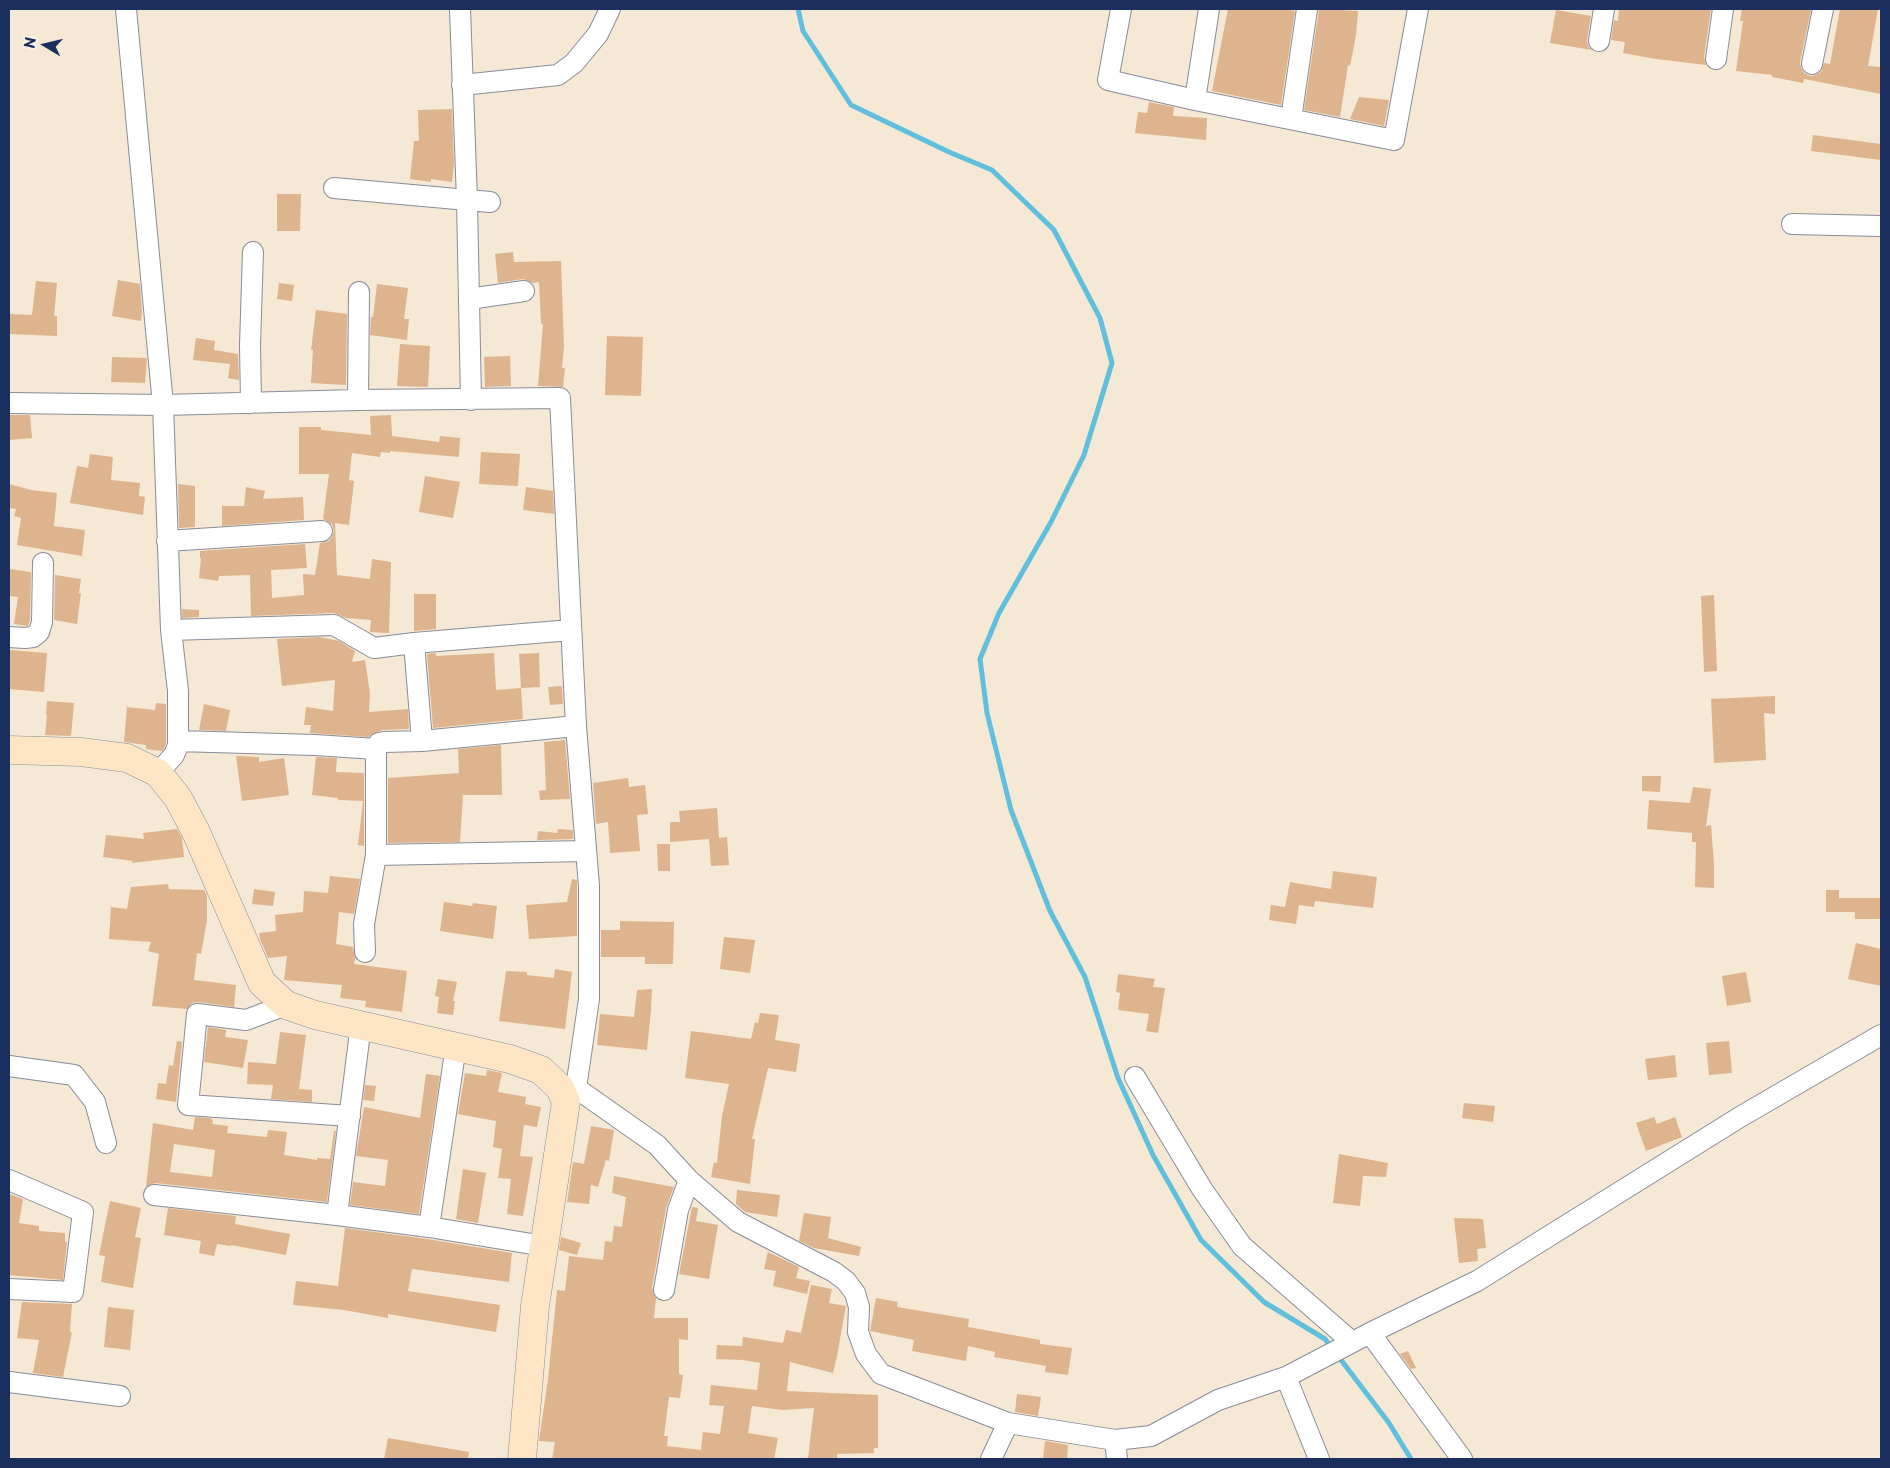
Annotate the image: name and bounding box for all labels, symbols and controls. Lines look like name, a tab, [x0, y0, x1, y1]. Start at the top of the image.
north arrow	[20, 20, 70, 70]
text: N	[18, 35, 41, 50]

